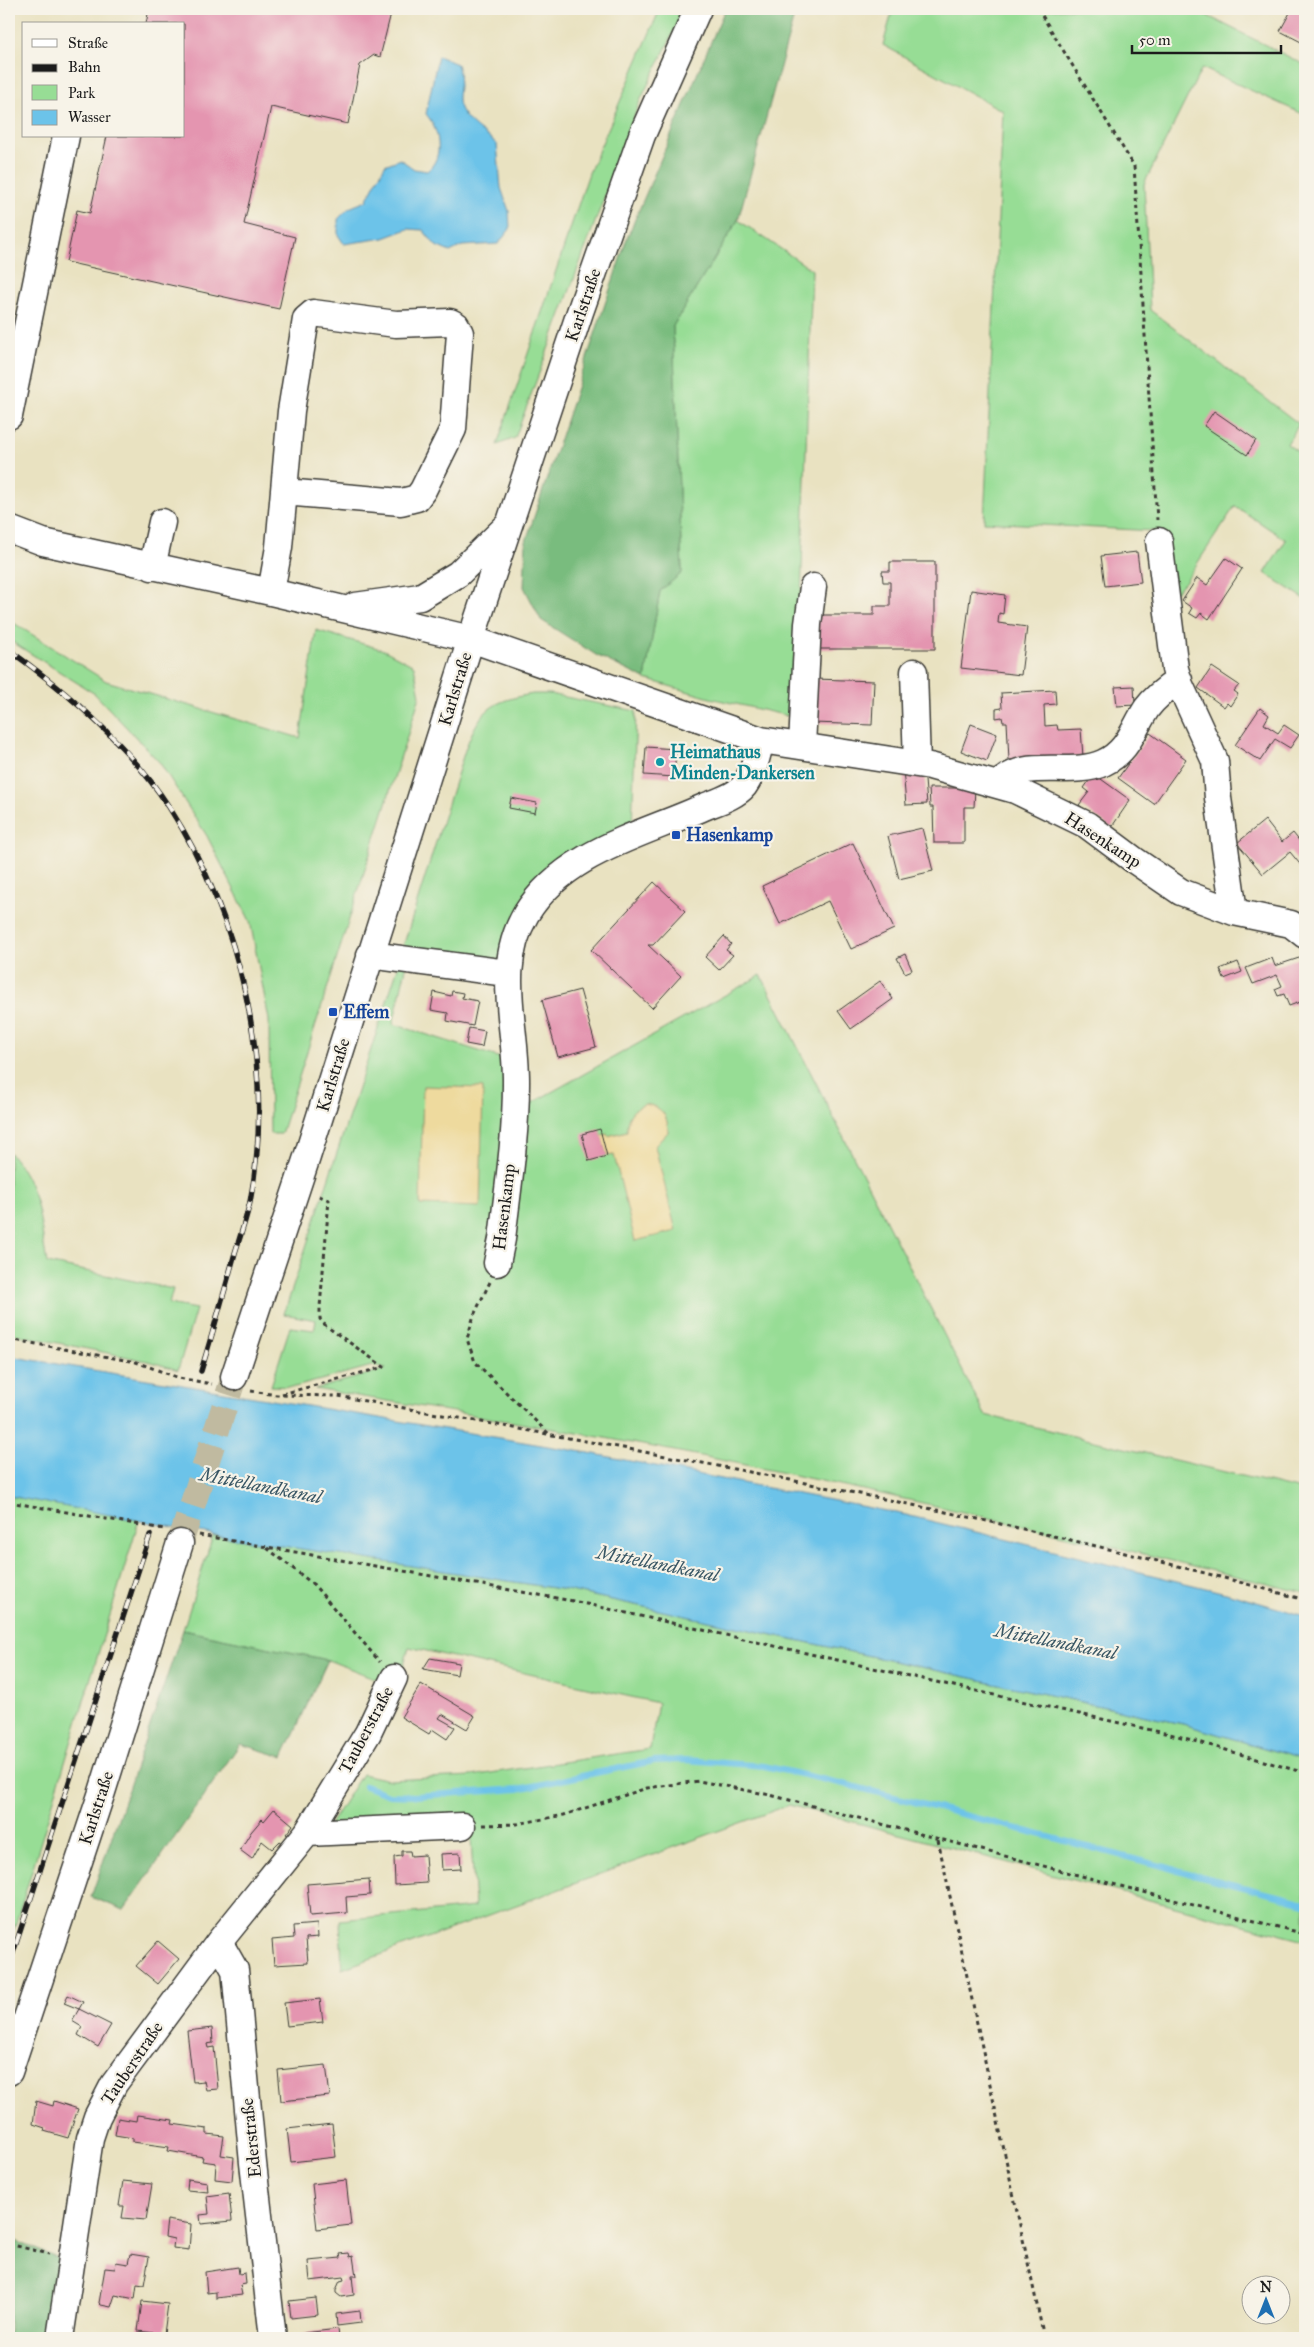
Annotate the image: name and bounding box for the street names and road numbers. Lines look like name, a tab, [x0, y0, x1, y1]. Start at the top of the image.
street label: Karlstraße	[560, 265, 606, 345]
street label: Karlstraße	[433, 649, 477, 729]
street label: Hasenkamp	[1060, 807, 1146, 873]
street label: Karlstraße	[311, 1035, 355, 1115]
street label: Hasenkamp	[488, 1162, 520, 1252]
street label: Tauberstraße	[334, 1683, 398, 1777]
street label: Karlstraße	[74, 1768, 118, 1848]
street label: Tauberstraße	[96, 2017, 168, 2109]
street label: Ederstraße	[236, 2097, 266, 2179]

